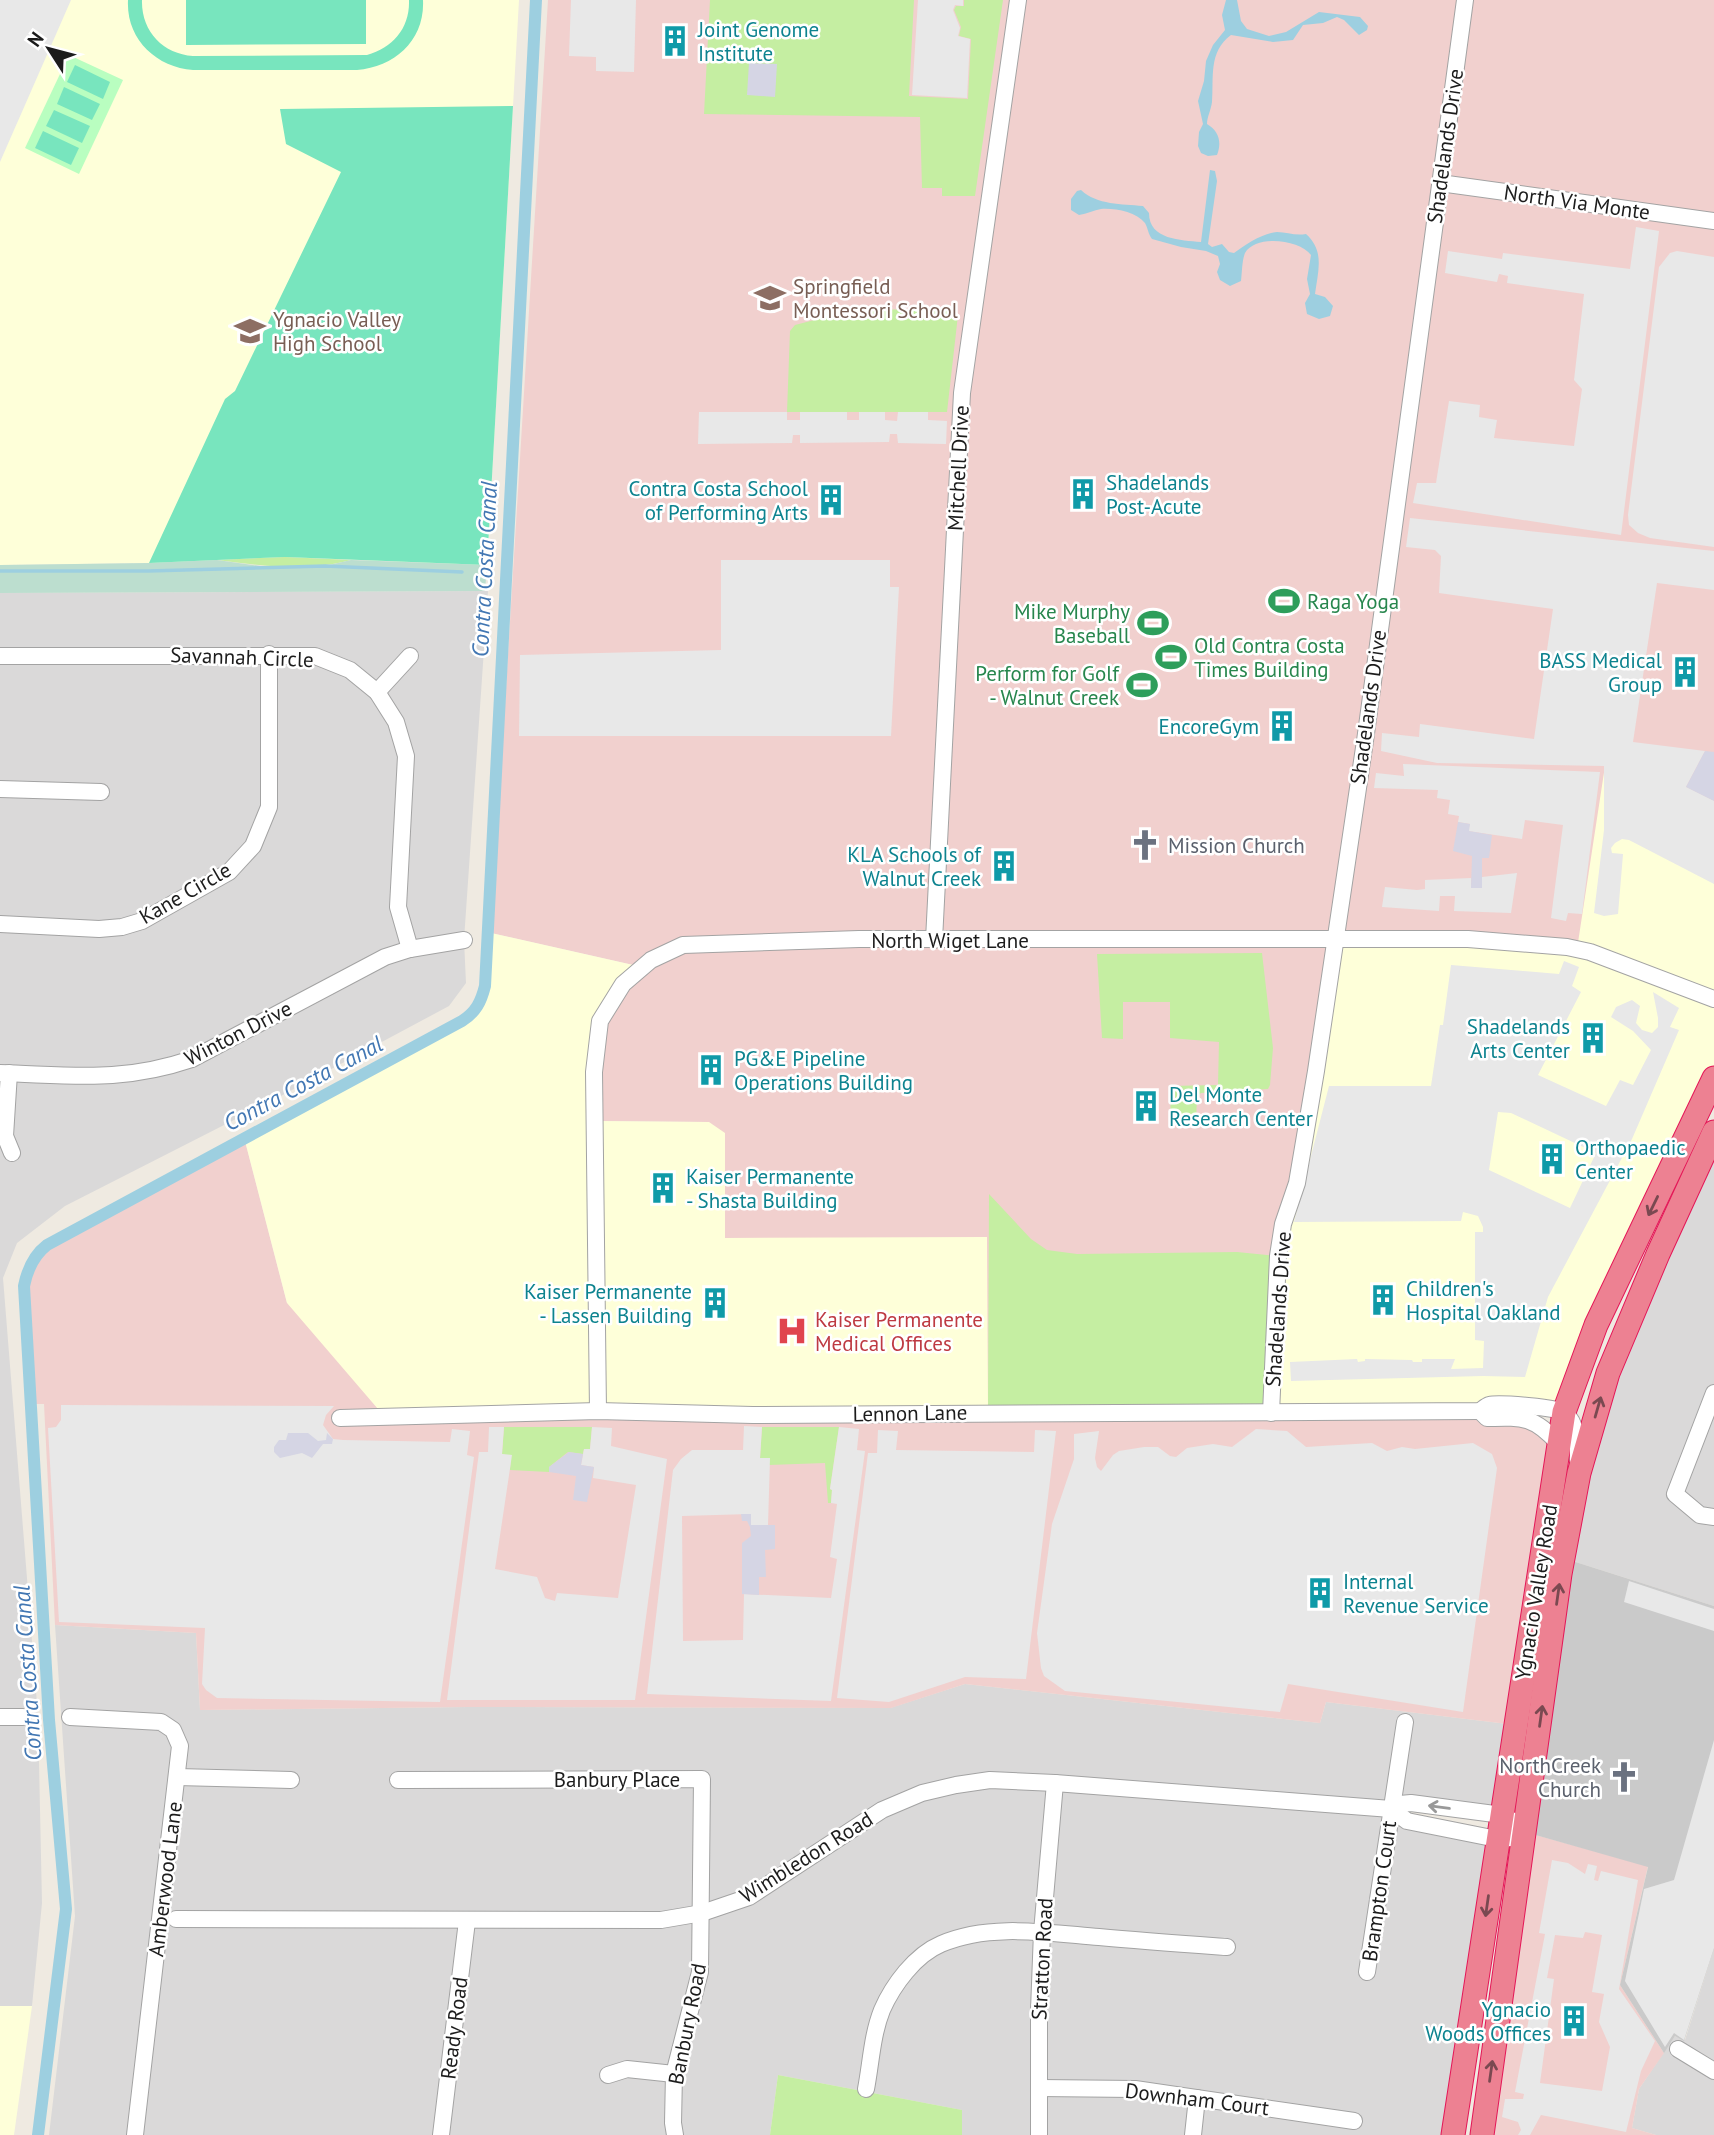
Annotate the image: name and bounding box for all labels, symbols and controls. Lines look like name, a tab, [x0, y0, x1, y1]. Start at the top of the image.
north arrow	[14, 14, 84, 84]
place label: Joint Genome Institute	[697, 16, 819, 67]
building icon: Joint Genome Institute	[658, 24, 692, 58]
text: N	[22, 27, 49, 51]
street label: Shadelands Drive	[1421, 67, 1469, 225]
street label: North Via Monte	[1502, 178, 1652, 226]
place label: Springfield Montessori School	[793, 273, 958, 324]
school or university icon: Springfield Montessori School	[753, 281, 787, 315]
place label: Ygnacio Valley High School	[273, 306, 401, 357]
school or university icon: Ygnacio Valley High School	[233, 314, 267, 348]
street label: Mitchell Drive	[941, 405, 975, 531]
place label: Shadelands Post-Acute	[1106, 469, 1209, 520]
place label: Contra Costa School of Performing Arts	[628, 475, 808, 526]
building icon: Shadelands Post-Acute	[1066, 477, 1100, 511]
water label: Contra Costa Canal	[465, 480, 503, 658]
building icon: Contra Costa School of Performing Arts	[814, 483, 848, 517]
sports icon: Raga Yoga	[1267, 584, 1301, 618]
place label: Raga Yoga	[1307, 588, 1399, 615]
place label: Mike Murphy Baseball	[1014, 598, 1130, 649]
sports icon: Mike Murphy Baseball	[1136, 606, 1170, 640]
street label: Shadelands Drive	[1344, 628, 1392, 786]
place label: Old Contra Costa Times Building	[1194, 632, 1345, 683]
sports icon: Old Contra Costa Times Building	[1154, 640, 1188, 674]
street label: Savannah Circle	[170, 641, 314, 673]
place label: BASS Medical Group	[1539, 647, 1662, 698]
building icon: BASS Medical Group	[1668, 655, 1702, 689]
place label: Perform for Golf - Walnut Creek	[975, 660, 1120, 711]
sports icon: Perform for Golf - Walnut Creek	[1125, 668, 1159, 702]
building icon: EncoreGym	[1265, 709, 1299, 743]
place label: EncoreGym	[1159, 713, 1259, 740]
church icon: Mission Church	[1128, 828, 1162, 862]
place label: Mission Church	[1168, 832, 1305, 859]
place label: KLA Schools of Walnut Creek	[847, 841, 982, 892]
building icon: KLA Schools of Walnut Creek	[987, 849, 1021, 883]
street label: Kane Circle	[134, 856, 236, 930]
street label: North Wiget Lane	[871, 927, 1029, 954]
street label: Winton Drive	[180, 994, 296, 1072]
place label: Shadelands Arts Center	[1467, 1013, 1570, 1064]
building icon: Shadelands Arts Center	[1576, 1021, 1610, 1055]
water label: Contra Costa Canal	[218, 1029, 388, 1137]
place label: PG&E Pipeline Operations Building	[734, 1045, 913, 1096]
building icon: PG&E Pipeline Operations Building	[694, 1053, 728, 1087]
place label: Del Monte Research Center	[1169, 1081, 1313, 1132]
building icon: Del Monte Research Center	[1129, 1089, 1163, 1123]
place label: Orthopaedic Center	[1575, 1134, 1686, 1185]
building icon: Orthopaedic Center	[1535, 1142, 1569, 1176]
place label: Kaiser Permanente - Shasta Building	[686, 1163, 854, 1214]
building icon: Kaiser Permanente - Shasta Building	[646, 1171, 680, 1205]
one-way arrow	[1646, 1195, 1659, 1216]
street label: Shadelands Drive	[1259, 1230, 1297, 1388]
place label: Children's Hospital Oakland	[1406, 1275, 1561, 1326]
place label: Kaiser Permanente - Lassen Building	[524, 1278, 692, 1329]
building icon: Children's Hospital Oakland	[1366, 1283, 1400, 1317]
building icon: Kaiser Permanente - Lassen Building	[698, 1286, 732, 1320]
place label: Kaiser Permanente Medical Offices	[815, 1306, 983, 1357]
hospital icon: Kaiser Permanente Medical Offices	[775, 1314, 809, 1348]
one-way arrow	[1593, 1396, 1606, 1418]
street label: Lennon Lane	[852, 1399, 968, 1427]
street label: Ygnacio Valley Road	[1509, 1502, 1563, 1682]
place label: Internal Revenue Service	[1343, 1568, 1489, 1619]
building icon: Internal Revenue Service	[1303, 1576, 1337, 1610]
water label: Contra Costa Canal	[6, 1584, 48, 1762]
one-way arrow	[1551, 1584, 1564, 1606]
one-way arrow	[1535, 1705, 1548, 1728]
place label: NorthCreek Church	[1499, 1752, 1601, 1803]
church icon: NorthCreek Church	[1607, 1760, 1641, 1794]
street label: Banbury Place	[554, 1766, 680, 1793]
street label: Amberwood Lane	[142, 1800, 188, 1958]
one-way arrow	[1428, 1800, 1451, 1813]
street label: Wimbledon Road	[734, 1805, 878, 1909]
street label: Brampton Court	[1356, 1819, 1402, 1963]
one-way arrow	[1480, 1894, 1493, 1917]
street label: Stratton Road	[1025, 1897, 1059, 2021]
street label: Banbury Road	[662, 1961, 712, 2087]
street label: Ready Road	[434, 1975, 474, 2081]
place label: Ygnacio Woods Offices	[1425, 1996, 1551, 2047]
building icon: Ygnacio Woods Offices	[1557, 2004, 1591, 2038]
one-way arrow	[1485, 2060, 1498, 2083]
street label: Downham Court	[1123, 2077, 1271, 2121]

